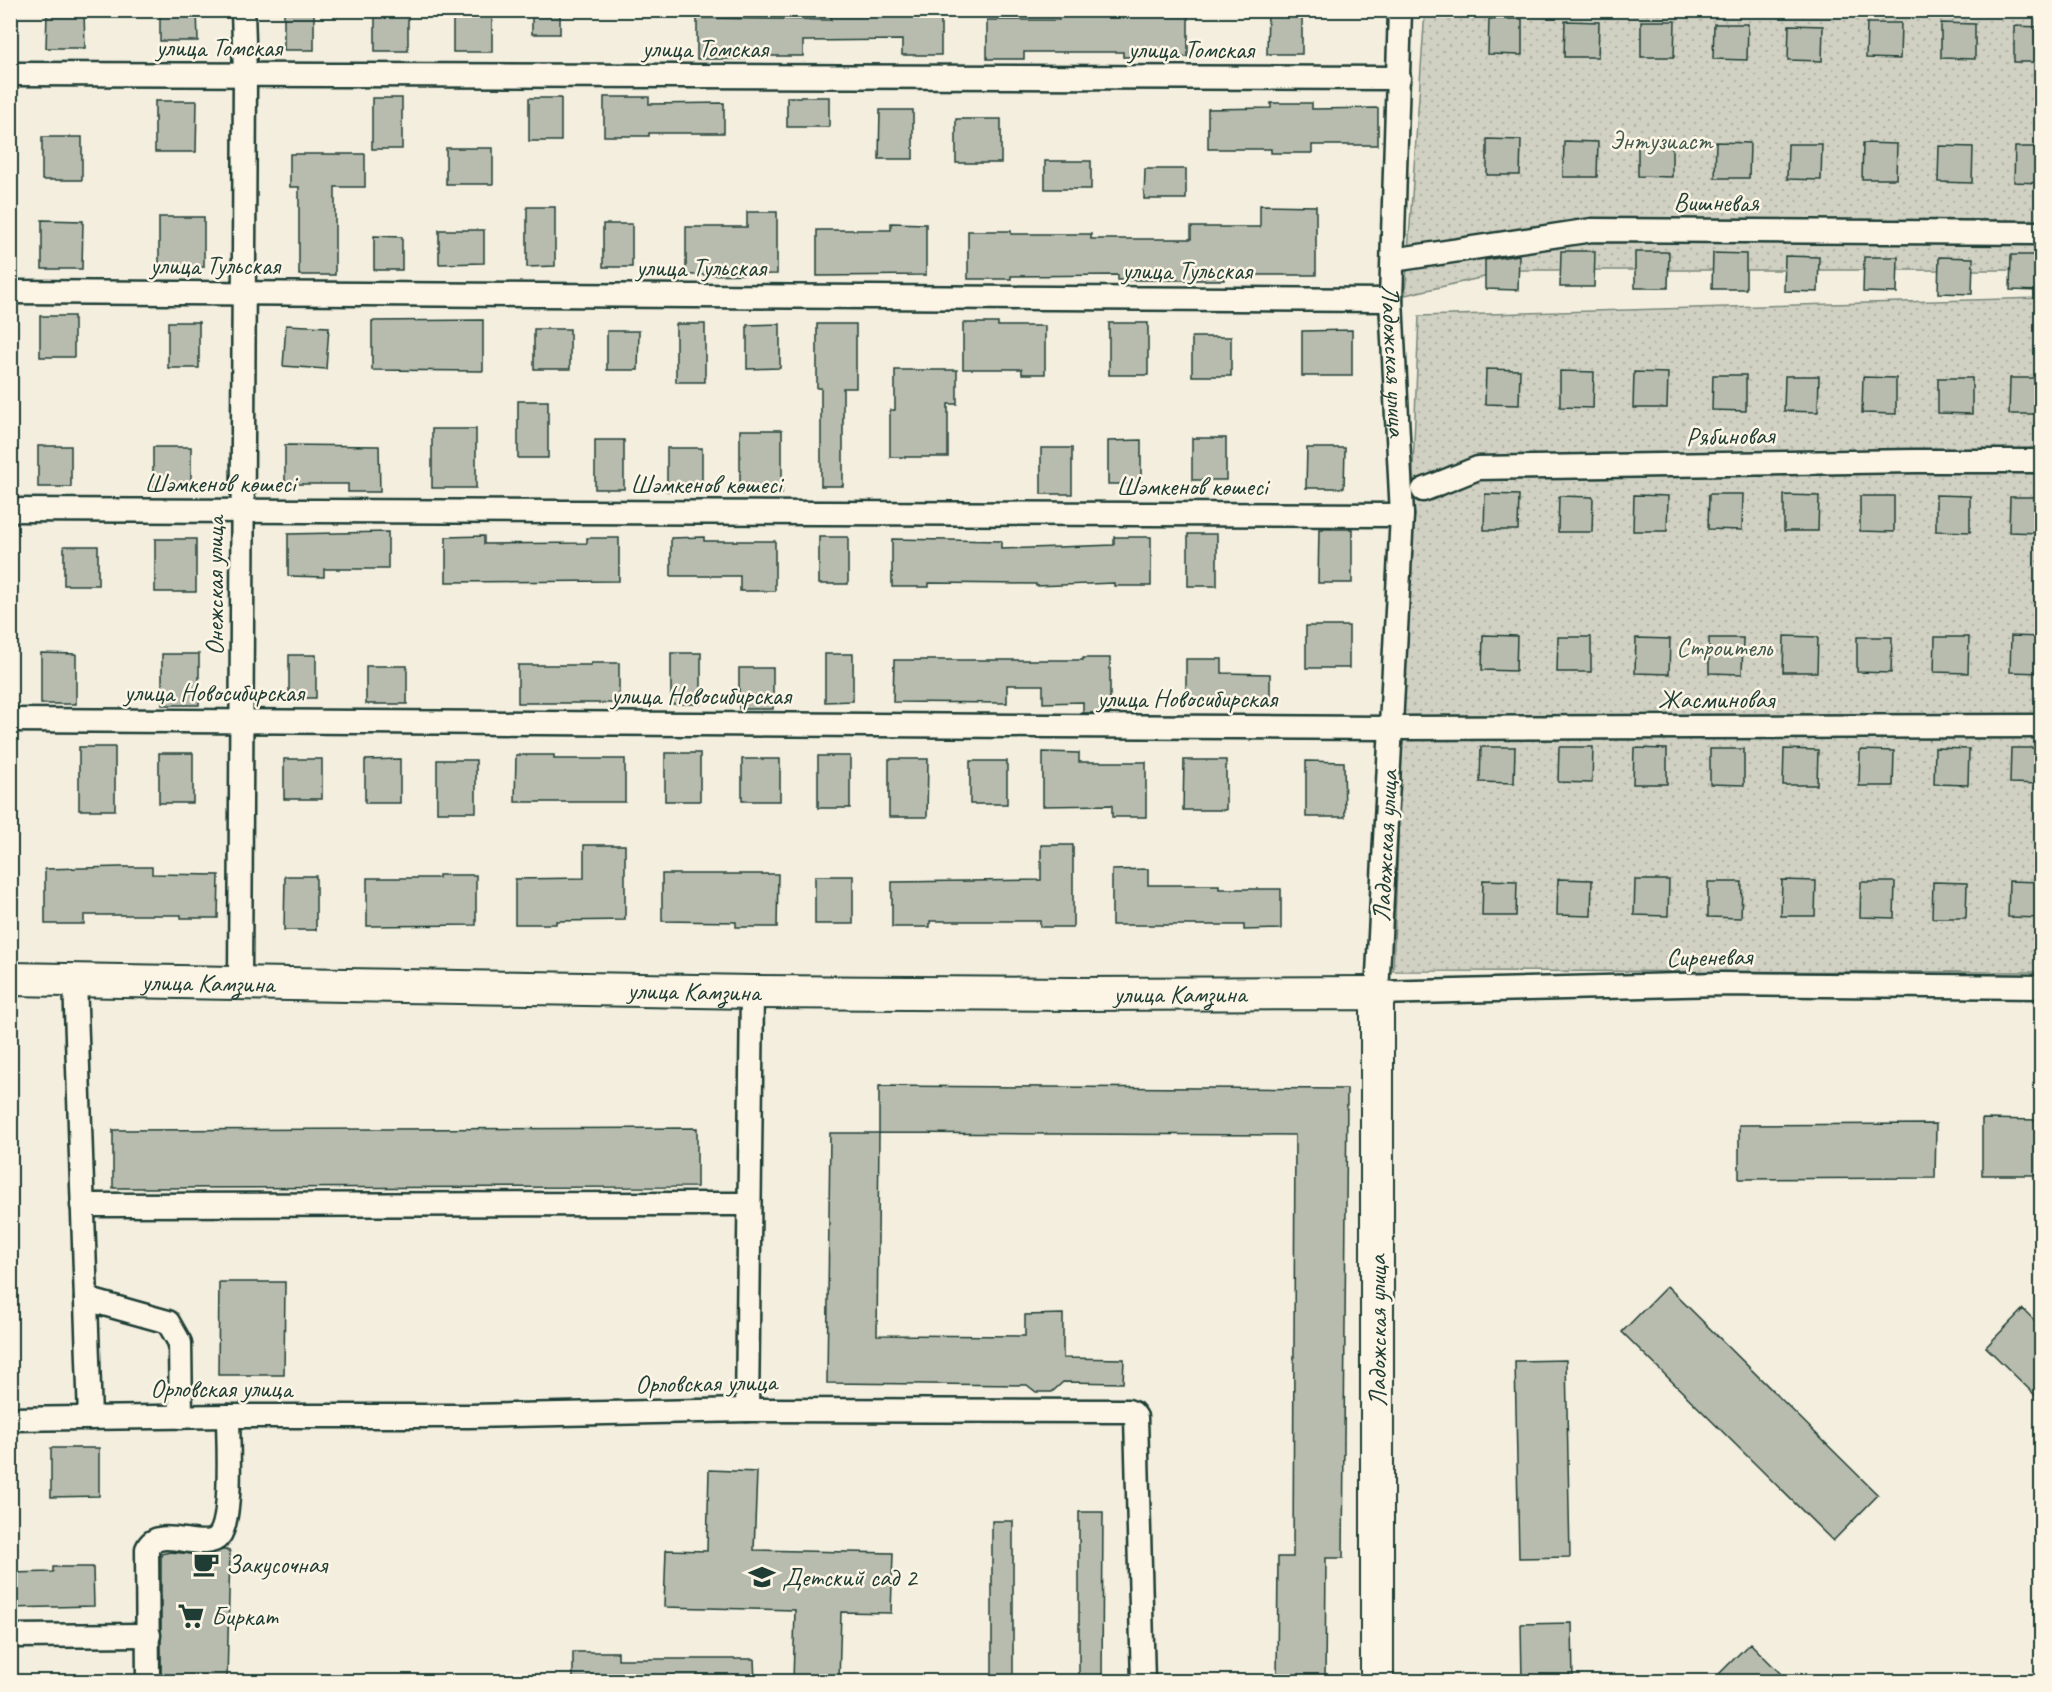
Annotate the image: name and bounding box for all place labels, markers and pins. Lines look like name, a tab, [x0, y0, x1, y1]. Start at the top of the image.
place label: Закусочная	[226, 1548, 329, 1581]
cafe icon: Закусочная	[191, 1549, 221, 1579]
place label: Детский сад 2	[782, 1561, 919, 1594]
school or university icon: Детский сад 2	[747, 1562, 777, 1592]
place label: Биркат	[211, 1600, 280, 1633]
supermarket icon: Биркат	[176, 1601, 206, 1631]

